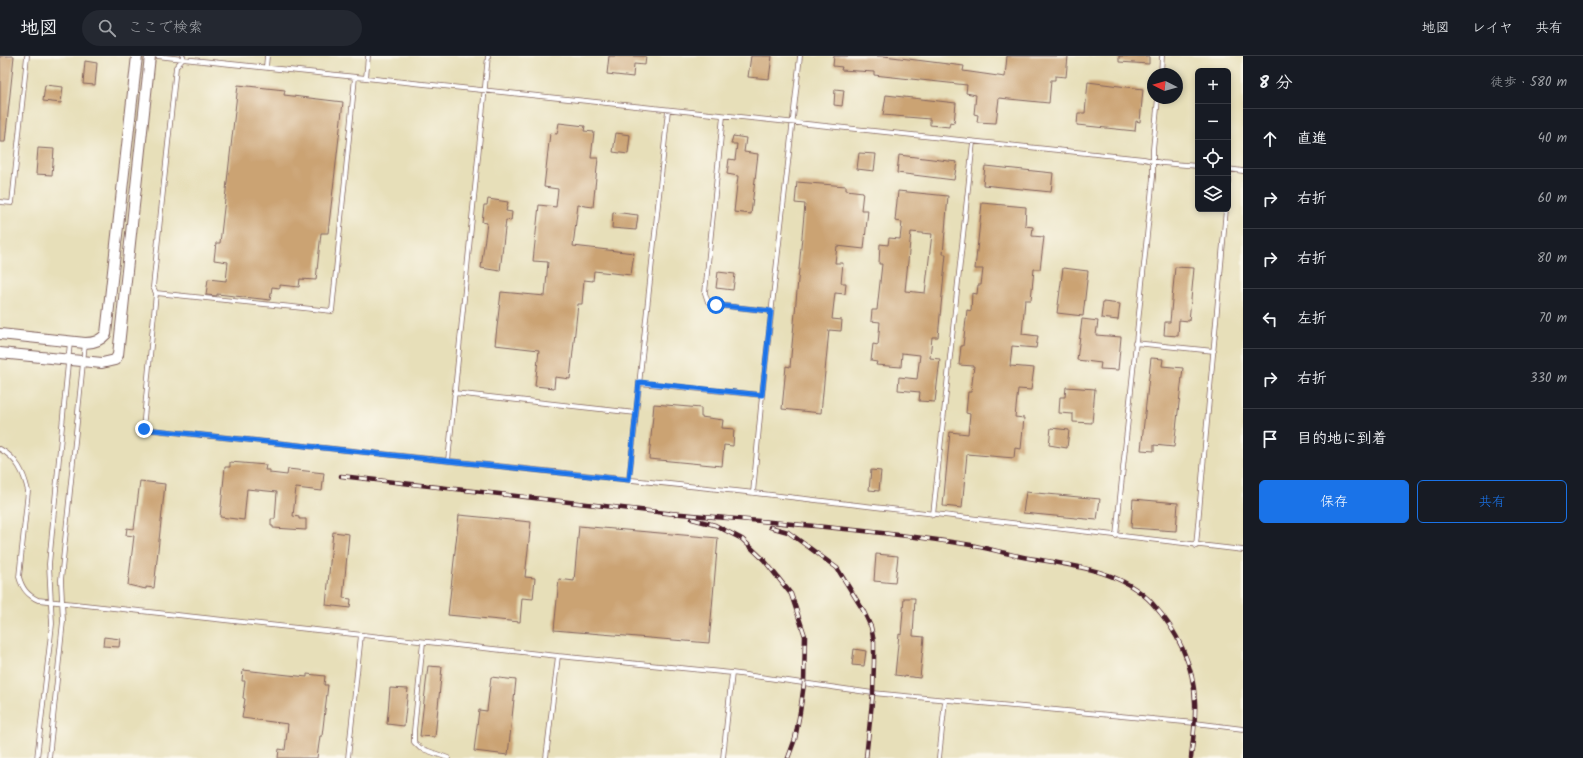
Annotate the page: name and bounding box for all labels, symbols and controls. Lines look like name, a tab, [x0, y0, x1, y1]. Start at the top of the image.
search box	[82, 10, 362, 46]
text: 地図	[20, 14, 58, 44]
text: ここで検索	[128, 16, 203, 40]
icon: search	[96, 17, 118, 39]
text: 地図	[1422, 17, 1450, 39]
text: レイヤ	[1472, 17, 1513, 39]
text: 共有	[1535, 17, 1563, 39]
north arrow	[1147, 68, 1183, 104]
map controls	[1195, 68, 1231, 212]
button: +	[1195, 68, 1231, 104]
text: 8 分	[1259, 70, 1293, 97]
text: 徒歩 · 580 m	[1491, 72, 1567, 93]
button: −	[1195, 104, 1231, 140]
text: 直進	[1297, 127, 1327, 151]
icon: ahead	[1259, 128, 1281, 150]
text: 40 m	[1538, 128, 1567, 149]
button: locate	[1195, 140, 1231, 176]
button: layers	[1195, 176, 1231, 212]
text: 右折	[1297, 187, 1327, 211]
icon: right	[1259, 188, 1281, 210]
text: 60 m	[1538, 188, 1567, 209]
text: 右折	[1297, 247, 1327, 271]
icon: right	[1259, 248, 1281, 270]
text: 80 m	[1537, 248, 1567, 269]
route start	[707, 296, 725, 314]
text: 左折	[1297, 307, 1327, 331]
icon: left	[1259, 308, 1281, 330]
text: 70 m	[1539, 308, 1567, 329]
text: 右折	[1297, 367, 1327, 391]
icon: right	[1259, 368, 1281, 390]
text: 330 m	[1530, 368, 1567, 389]
route end	[135, 420, 153, 438]
text: 目的地に到着	[1297, 427, 1387, 451]
icon: arrive	[1259, 428, 1281, 450]
button: 保存	[1259, 480, 1409, 523]
button: 共有	[1417, 480, 1567, 523]

